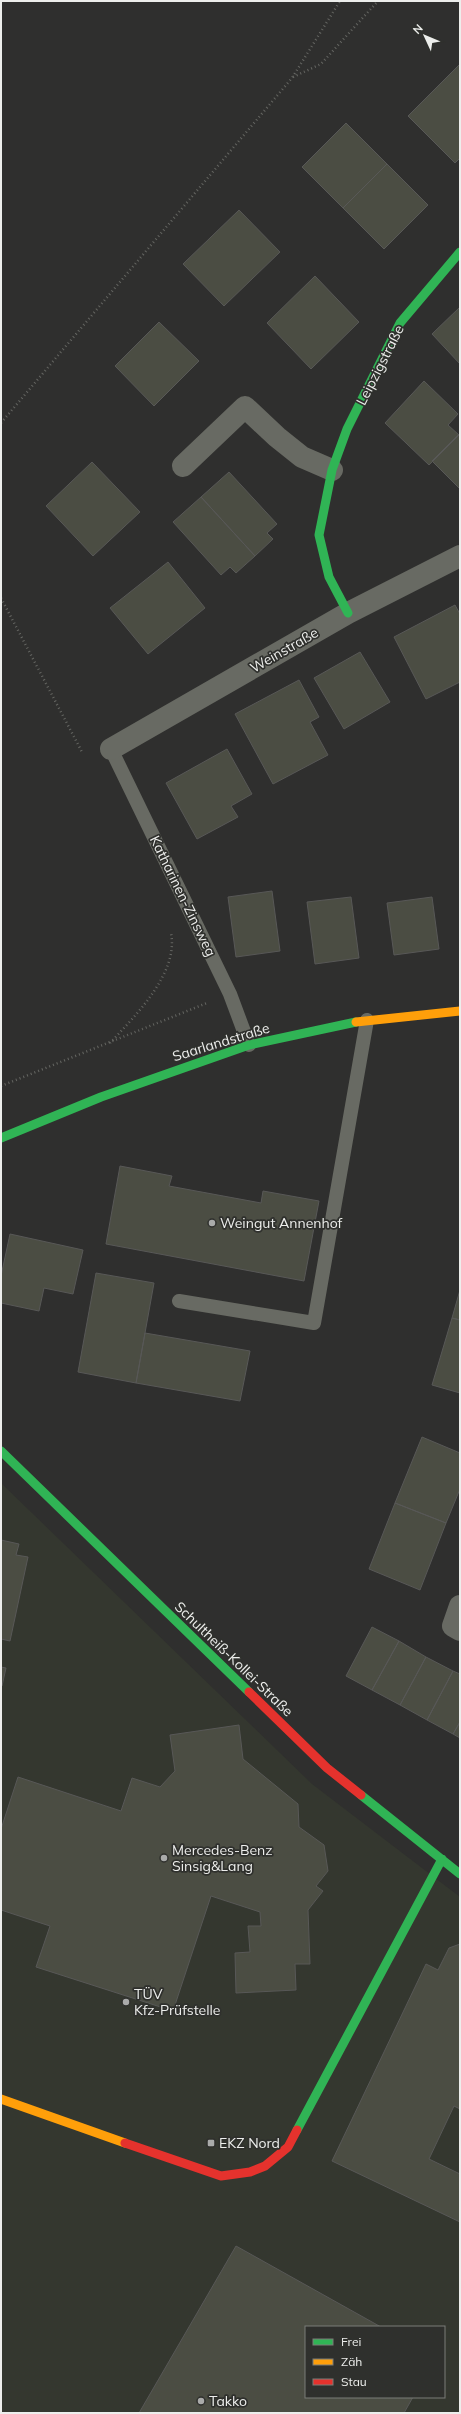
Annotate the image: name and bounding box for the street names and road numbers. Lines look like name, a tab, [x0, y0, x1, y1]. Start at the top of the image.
street label: Leipzigstraße	[352, 322, 408, 408]
street label: Weinstraße	[247, 623, 321, 677]
street label: Katharinen-Zinsweg	[146, 833, 220, 959]
street label: Saarlandstraße	[170, 1019, 272, 1065]
street label: Schultheiß-Kollei-Straße	[171, 1598, 297, 1720]

